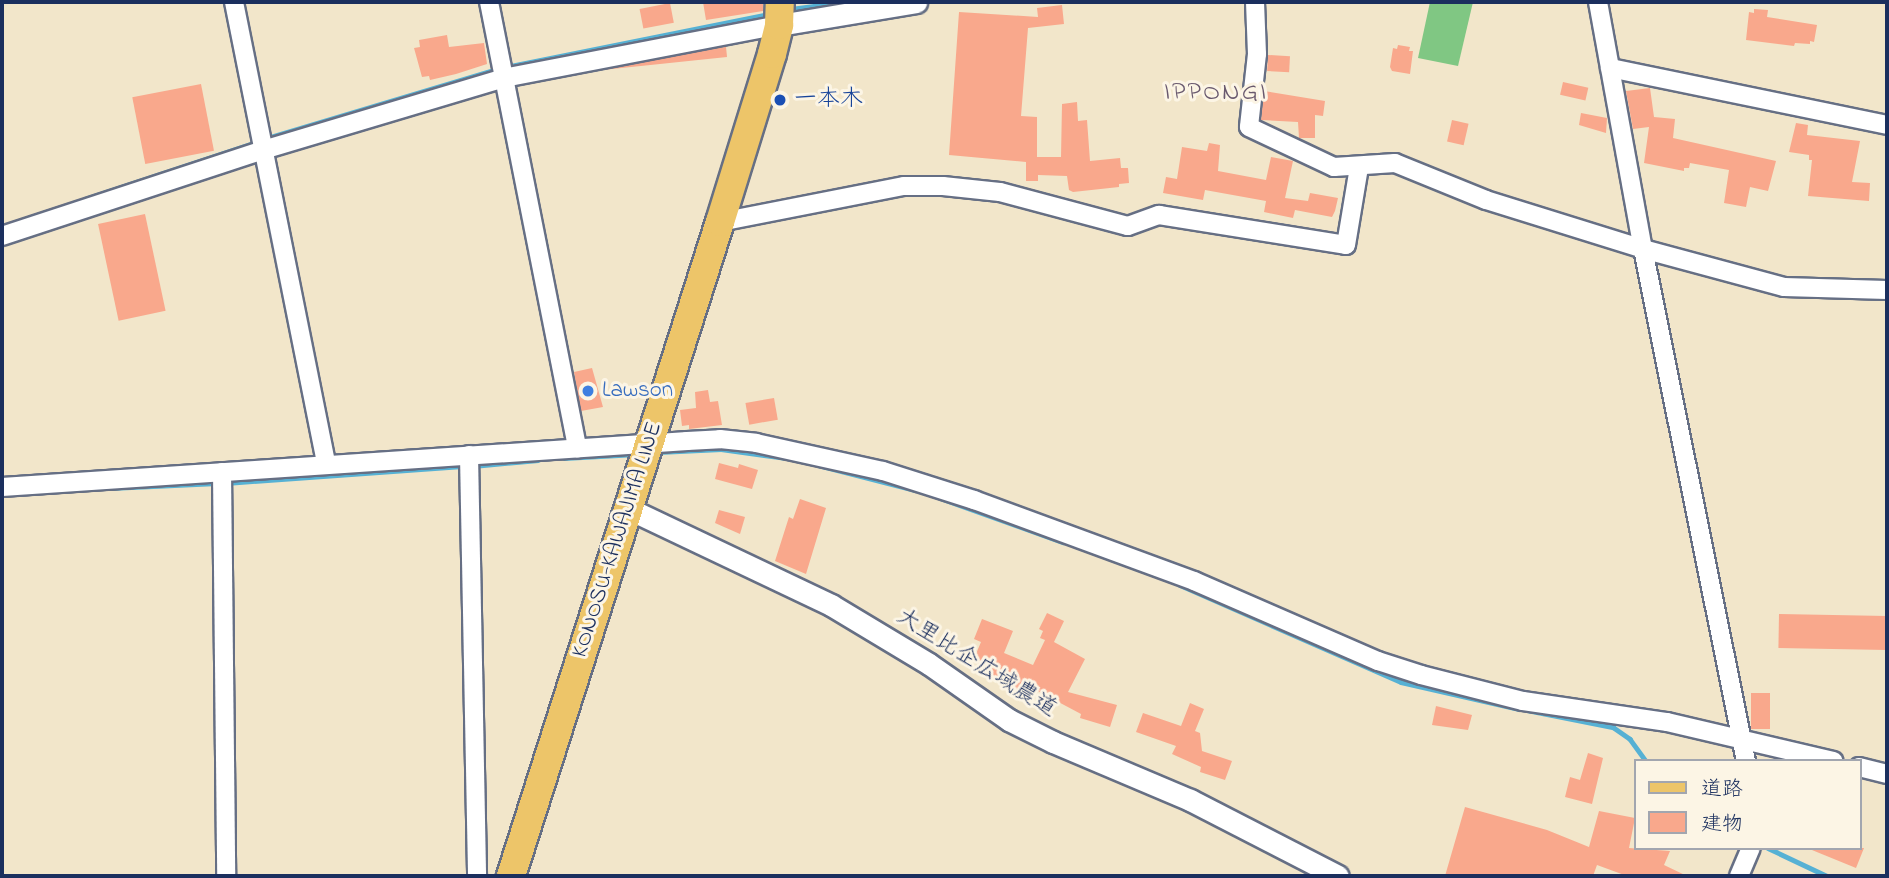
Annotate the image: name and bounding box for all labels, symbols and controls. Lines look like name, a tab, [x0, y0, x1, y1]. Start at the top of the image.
district label: IPPONGI	[1165, 78, 1267, 110]
place label: 一本木	[794, 86, 863, 114]
marker: 一本木	[772, 92, 788, 108]
place label: Lawson	[602, 377, 673, 405]
marker: Lawson	[580, 383, 596, 399]
street label: KONOSU-KAWAJIMA LINE	[567, 419, 669, 661]
street label: 大里比企広域農道	[891, 604, 1061, 724]
legend	[1633, 759, 1861, 850]
text: 道路	[1701, 775, 1743, 805]
text: 建物	[1701, 810, 1743, 840]

